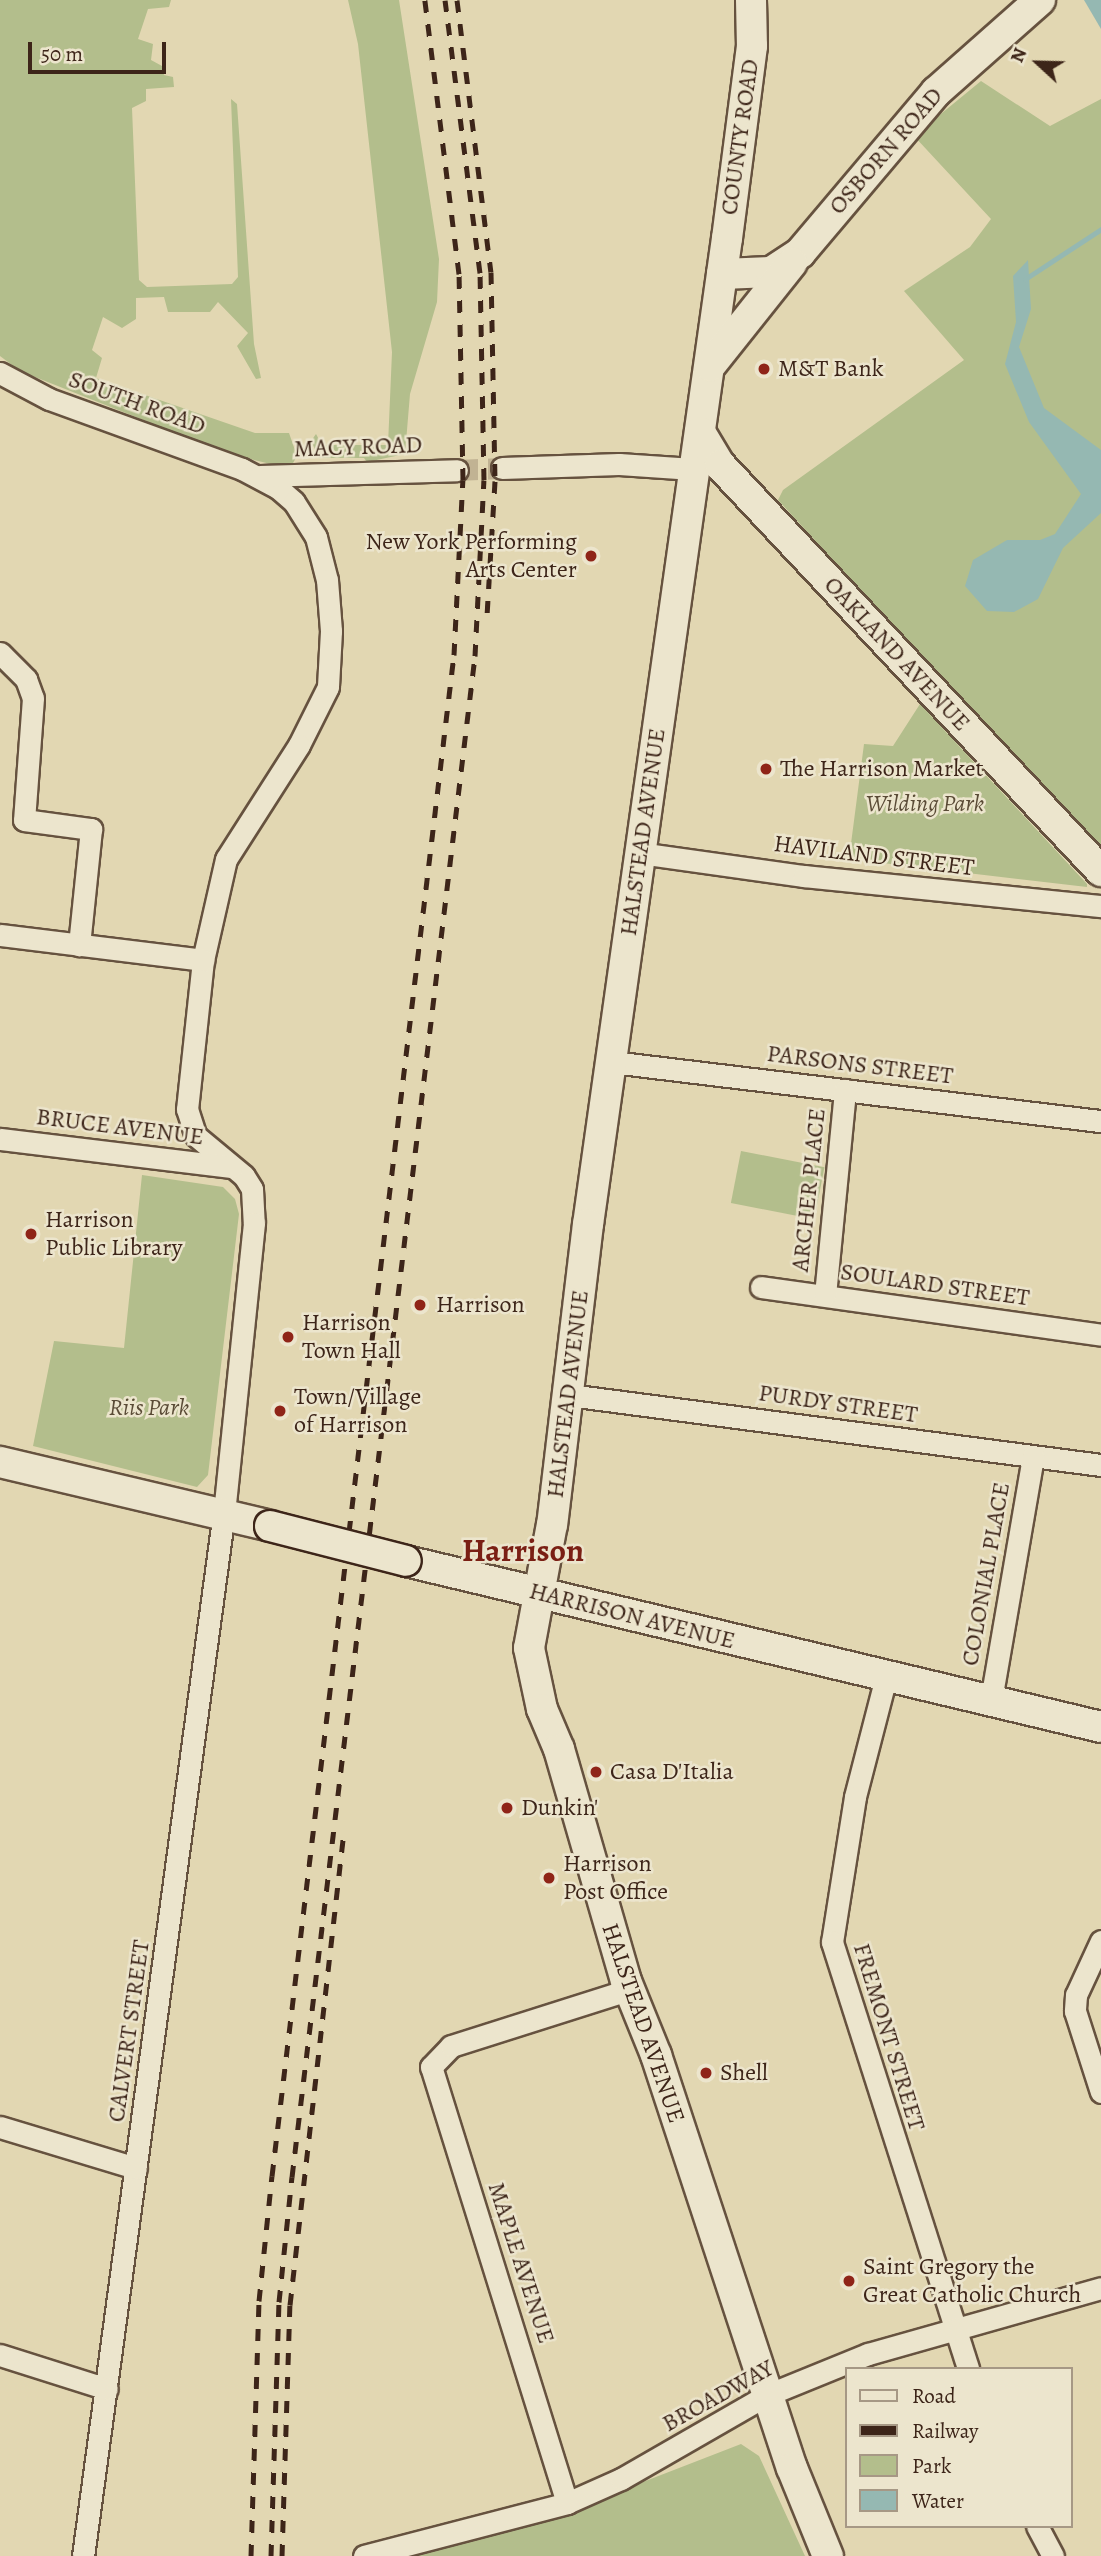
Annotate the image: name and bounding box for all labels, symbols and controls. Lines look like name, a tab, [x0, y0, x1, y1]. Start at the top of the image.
scale bar	[32, 28, 170, 72]
north arrow	[1003, 28, 1073, 98]
text: 50 m	[41, 40, 83, 68]
text: N	[1004, 44, 1033, 66]
street label: COUNTY ROAD	[715, 57, 765, 217]
street label: OSBORN ROAD	[823, 82, 949, 220]
place label: M&T Bank	[778, 355, 884, 383]
marker: M&T Bank	[756, 361, 772, 377]
street label: SOUTH ROAD	[65, 365, 209, 441]
street label: MACY ROAD	[293, 430, 423, 464]
place label: New York Performing Arts Center	[365, 528, 577, 584]
marker: New York Performing Arts Center	[583, 548, 599, 564]
street label: OAKLAND AVENUE	[818, 571, 976, 737]
street label: HALSTEAD AVENUE	[614, 726, 672, 938]
place label: The Harrison Market	[780, 755, 983, 783]
marker: The Harrison Market	[758, 761, 774, 777]
park label: Wilding Park	[866, 790, 984, 818]
street label: HAVILAND STREET	[772, 829, 976, 883]
street label: PARSONS STREET	[765, 1039, 955, 1091]
street label: BRUCE AVENUE	[35, 1102, 205, 1152]
street label: ARCHER PLACE	[786, 1107, 832, 1273]
place label: Harrison Public Library	[45, 1206, 182, 1262]
marker: Harrison Public Library	[23, 1226, 39, 1242]
street label: SOULARD STREET	[839, 1257, 1031, 1313]
street label: HALSTEAD AVENUE	[541, 1288, 595, 1500]
place label: Harrison	[436, 1291, 525, 1319]
marker: Harrison	[410, 1295, 430, 1315]
place label: Harrison Town Hall	[302, 1309, 401, 1365]
marker: Harrison Town Hall	[280, 1329, 296, 1345]
street label: PURDY STREET	[757, 1379, 919, 1429]
place label: Town/Village of Harrison	[294, 1383, 421, 1439]
park label: Riis Park	[109, 1394, 189, 1422]
marker: Town/Village of Harrison	[272, 1403, 288, 1419]
street label: COLONIAL PLACE	[956, 1480, 1016, 1668]
district label: Harrison	[462, 1531, 584, 1569]
street label: HARRISON AVENUE	[526, 1577, 738, 1655]
place label: Casa D'Italia	[610, 1758, 734, 1786]
marker: Casa D'Italia	[588, 1764, 604, 1780]
place label: Dunkin'	[521, 1794, 598, 1822]
marker: Dunkin'	[499, 1800, 515, 1816]
place label: Harrison Post Office	[563, 1850, 668, 1906]
marker: Harrison Post Office	[541, 1870, 557, 1886]
street label: HALSTEAD AVENUE	[595, 1919, 691, 2127]
street label: CALVERT STREET	[102, 1938, 156, 2124]
street label: FREMONT STREET	[847, 1940, 931, 2134]
place label: Shell	[720, 2059, 768, 2087]
marker: Shell	[698, 2065, 714, 2081]
street label: MAPLE AVENUE	[481, 2179, 561, 2347]
place label: Saint Gregory the Great Catholic Church	[863, 2253, 1081, 2309]
marker: Saint Gregory the Great Catholic Church	[841, 2273, 857, 2289]
street label: BROADWAY	[657, 2354, 779, 2438]
legend	[846, 2367, 1073, 2528]
text: Road	[912, 2382, 956, 2410]
text: Railway	[912, 2417, 978, 2445]
text: Park	[912, 2452, 951, 2480]
text: Water	[912, 2487, 964, 2515]

